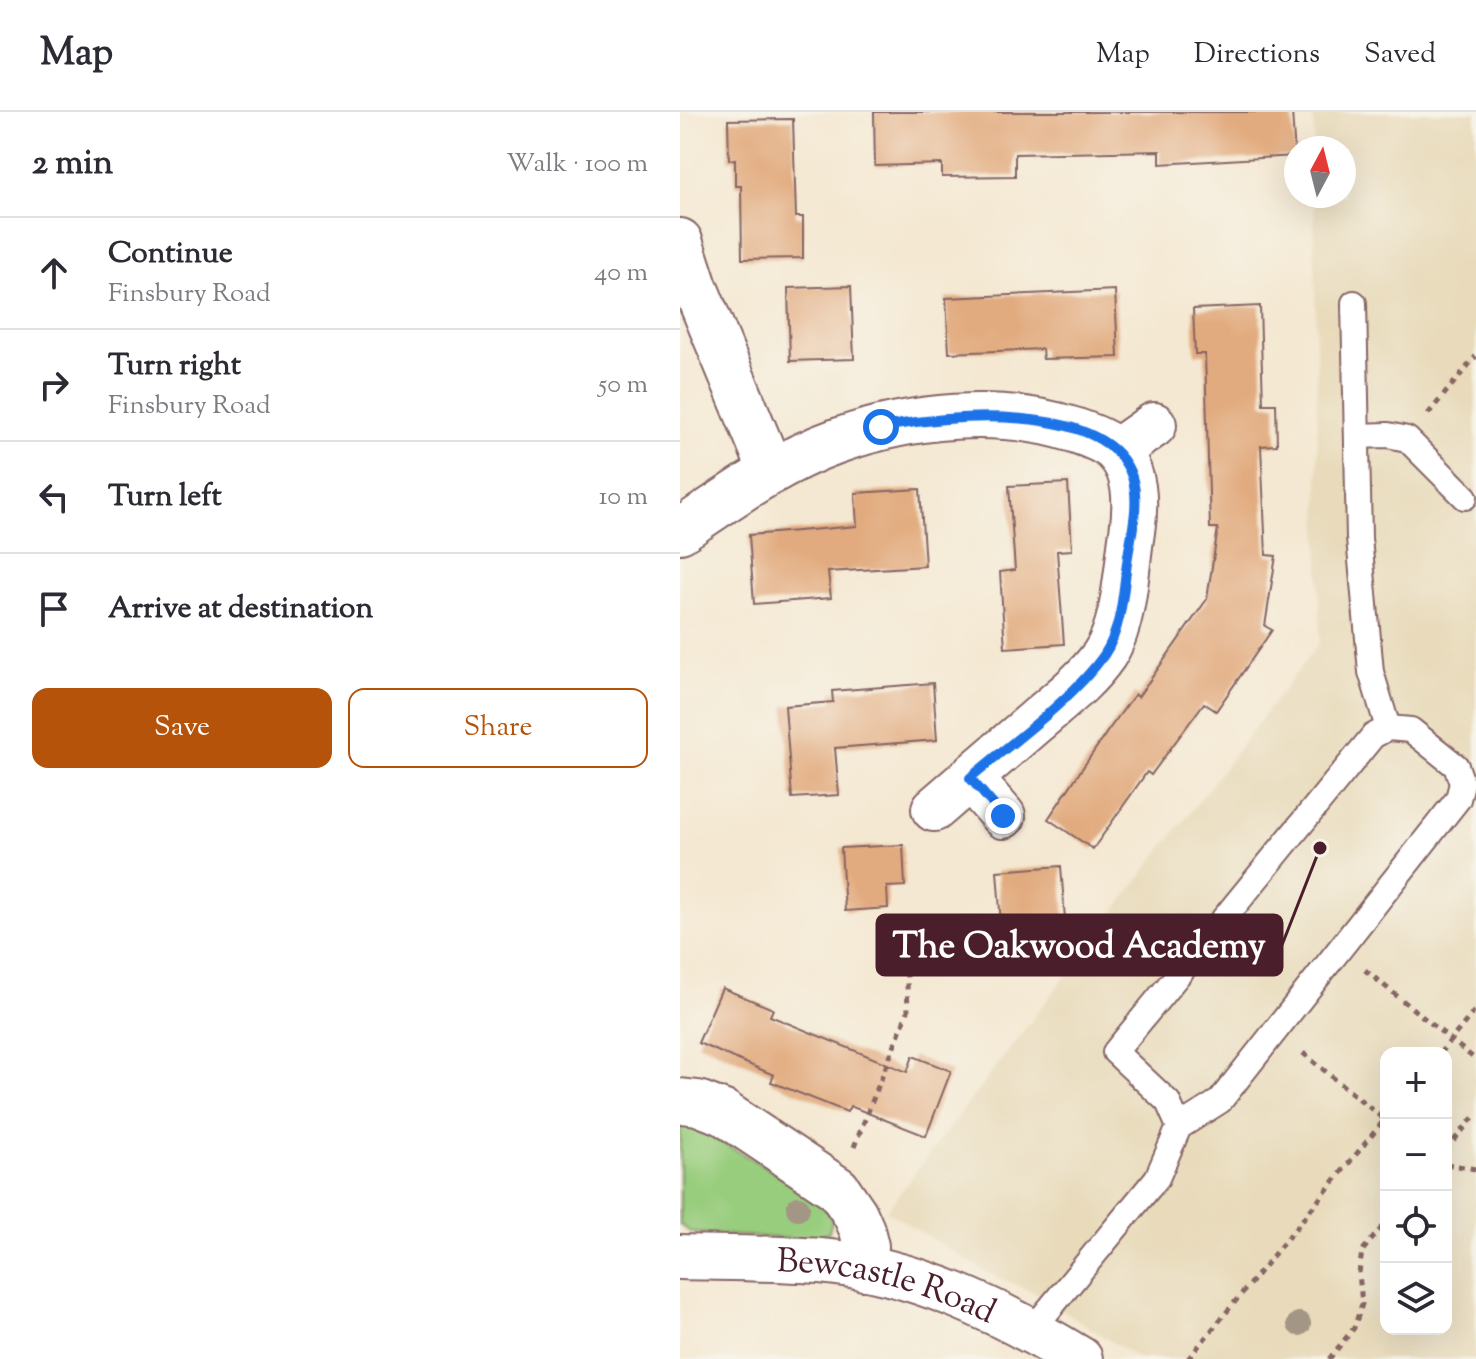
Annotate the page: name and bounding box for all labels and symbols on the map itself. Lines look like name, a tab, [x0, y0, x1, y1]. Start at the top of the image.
north arrow	[1284, 136, 1356, 208]
route start	[863, 409, 899, 445]
route end	[985, 798, 1021, 834]
callout: The Oakwood Academy	[877, 915, 1282, 975]
text: The Oakwood Academy	[892, 922, 1266, 974]
street label: Bewcastle Road	[776, 1238, 1003, 1338]

